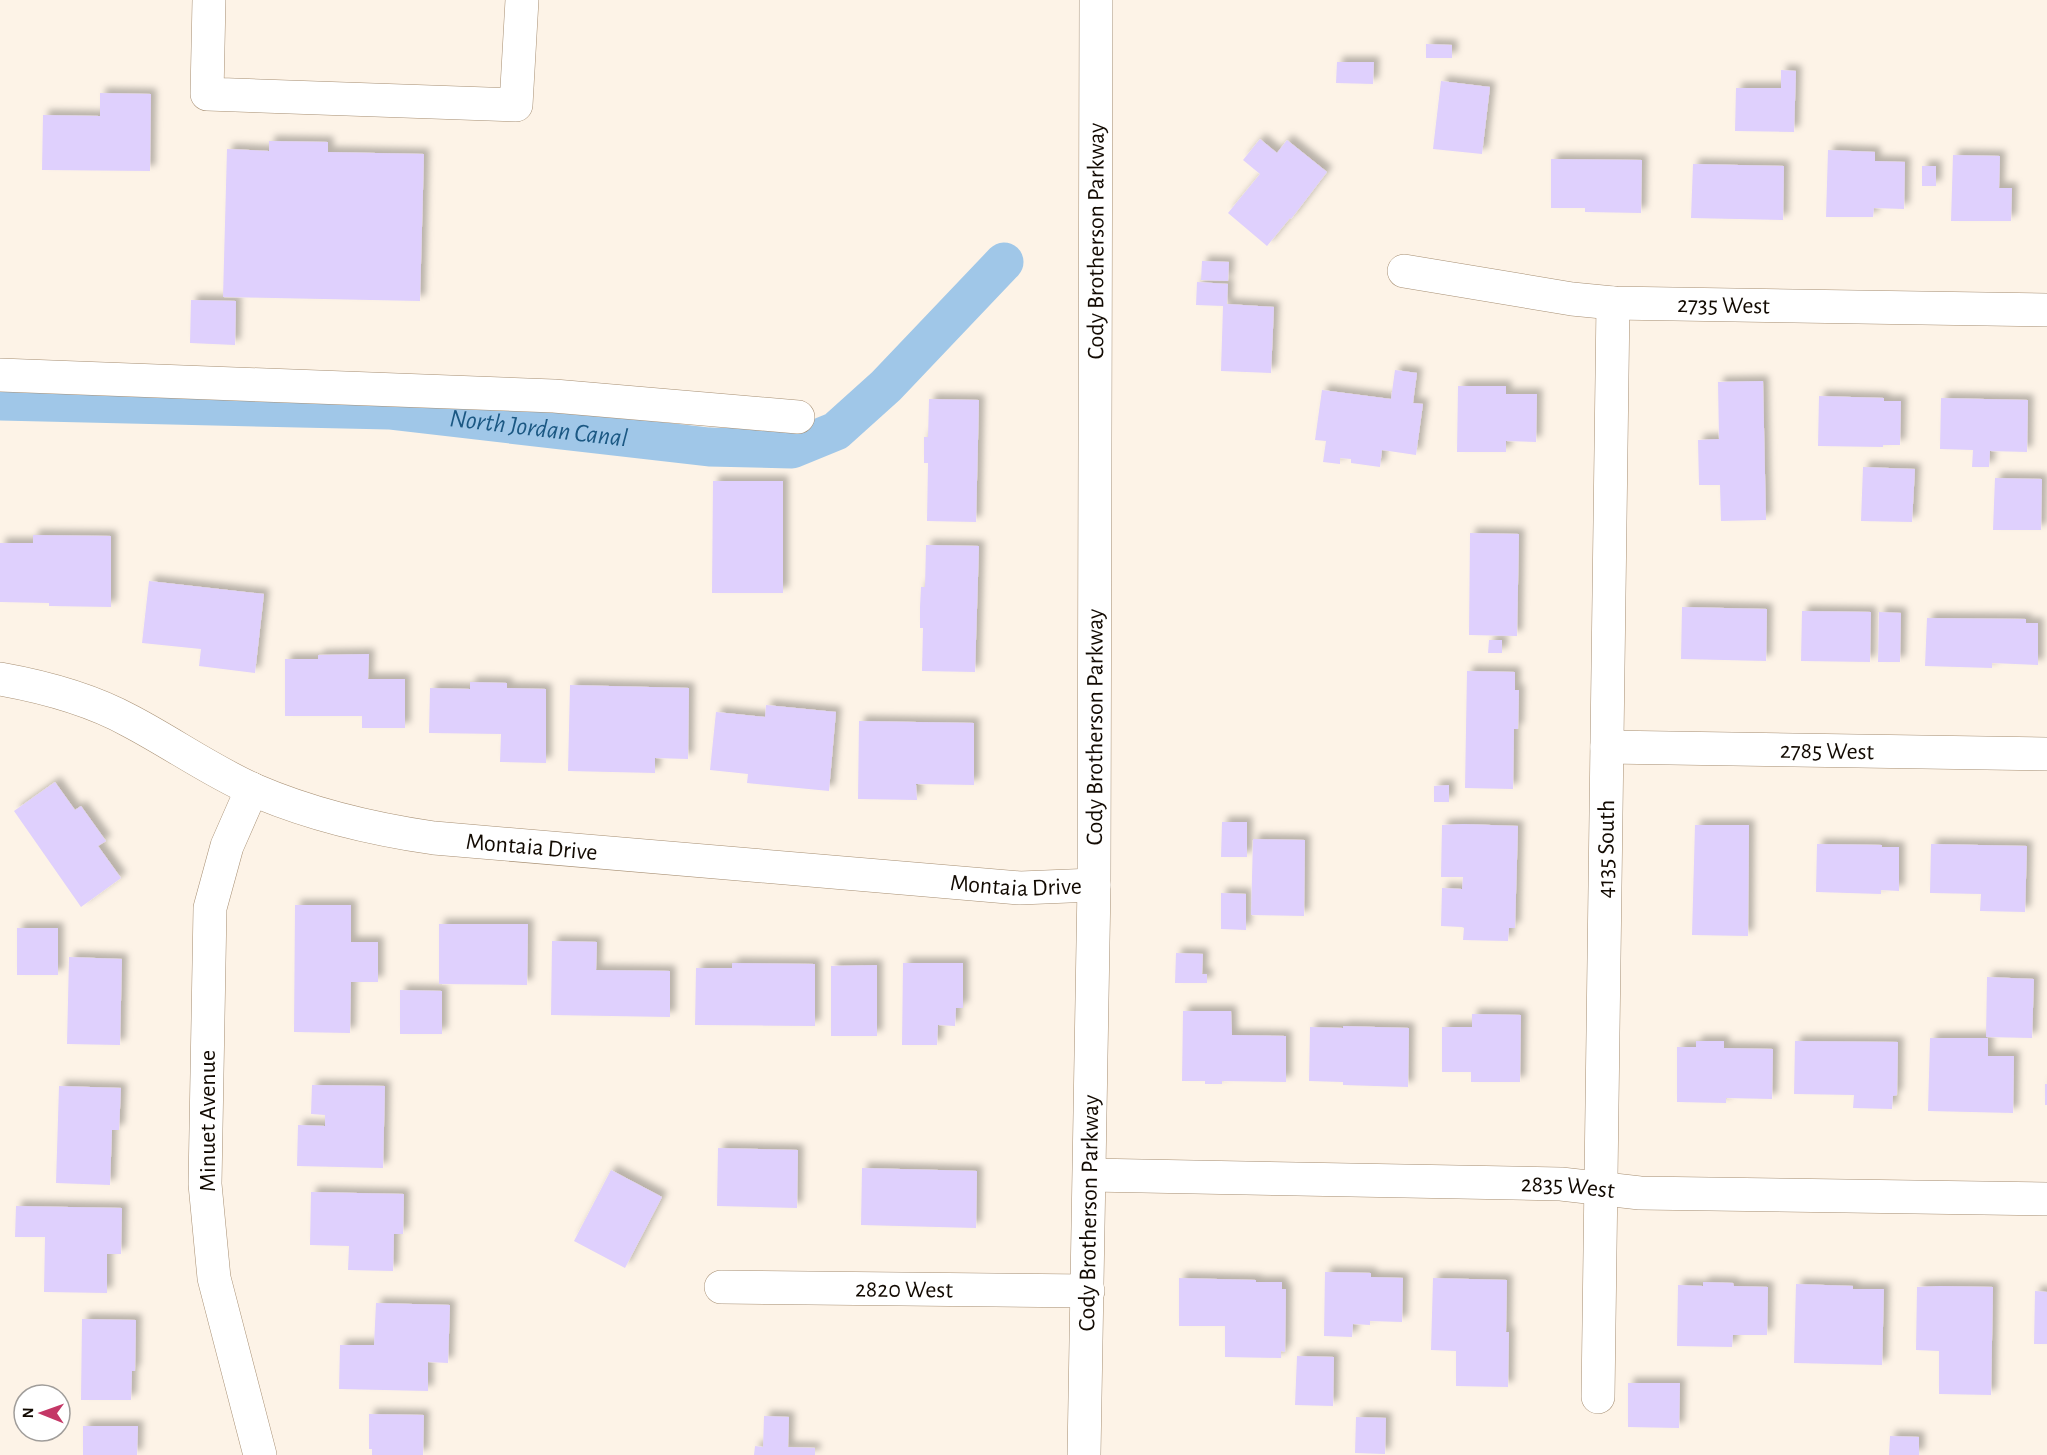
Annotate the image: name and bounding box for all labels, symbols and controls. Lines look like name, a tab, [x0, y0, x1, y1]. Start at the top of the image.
street label: Cody Brotherson Parkway	[1084, 123, 1109, 359]
street label: 2735 West	[1677, 293, 1770, 319]
water label: North Jordan Canal	[448, 405, 629, 452]
street label: Cody Brotherson Parkway	[1083, 609, 1108, 845]
street label: 2785 West	[1780, 739, 1875, 764]
street label: 4135 South	[1594, 800, 1619, 899]
street label: Montaia Drive	[465, 830, 598, 865]
street label: Montaia Drive	[949, 871, 1082, 901]
street label: Minuet Avenue	[196, 1050, 220, 1192]
street label: Cody Brotherson Parkway	[1075, 1095, 1103, 1332]
street label: 2835 West	[1521, 1172, 1616, 1203]
street label: 2820 West	[855, 1277, 953, 1303]
north arrow	[12, 1383, 72, 1443]
text: N	[20, 1407, 36, 1418]

